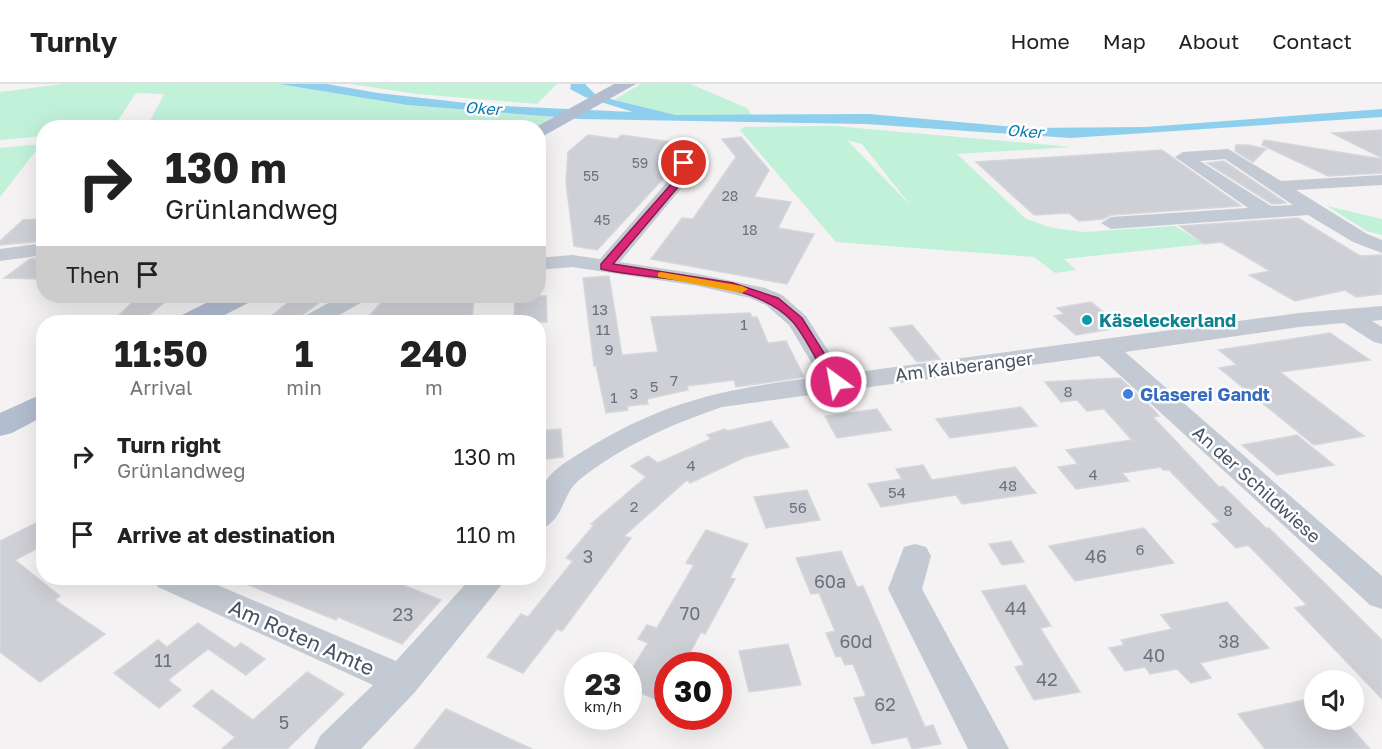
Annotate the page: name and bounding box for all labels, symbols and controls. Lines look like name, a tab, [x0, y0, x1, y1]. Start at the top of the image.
text: Turnly	[30, 25, 117, 58]
text: Home	[1010, 28, 1070, 54]
text: Map	[1103, 28, 1146, 54]
text: About	[1179, 28, 1239, 54]
text: Contact	[1272, 28, 1352, 54]
water label: Oker	[464, 97, 504, 119]
water label: Oker	[1006, 120, 1046, 142]
pin	[658, 137, 709, 188]
text: 130 m	[165, 142, 287, 192]
icon: right	[66, 144, 144, 222]
icon: arrive	[667, 146, 700, 179]
house number: 59	[632, 154, 648, 171]
house number: 55	[583, 167, 599, 184]
house number: 28	[722, 187, 738, 204]
text: Grünlandweg	[165, 193, 338, 225]
house number: 45	[594, 211, 610, 228]
house number: 18	[742, 221, 758, 238]
icon: arrive	[131, 258, 164, 291]
text: Then	[66, 261, 119, 288]
house number: 13	[592, 300, 608, 318]
place label: Käseleckerland	[1099, 309, 1236, 331]
marker: Käseleckerland	[1080, 313, 1094, 327]
house number: 1	[740, 315, 748, 333]
house number: 11	[596, 320, 610, 338]
text: 11:50	[114, 332, 208, 375]
text: 1	[295, 332, 313, 375]
text: 240	[400, 332, 468, 375]
house number: 9	[604, 340, 614, 358]
street label: Am Kälberanger	[894, 347, 1034, 385]
position arrow	[804, 350, 868, 414]
house number: 7	[670, 371, 678, 389]
text: Arrival	[130, 375, 193, 399]
text: min	[286, 375, 322, 399]
text: m	[425, 375, 443, 399]
house number: 5	[650, 377, 658, 395]
house number: 8	[1063, 382, 1073, 400]
place label: Glaserei Gandt	[1140, 383, 1270, 405]
house number: 3	[630, 384, 638, 402]
marker: Glaserei Gandt	[1121, 387, 1135, 401]
house number: 1	[610, 388, 618, 406]
street label: An der Schildwiese	[1189, 421, 1325, 547]
text: Turn right	[117, 431, 221, 458]
icon: right	[66, 440, 99, 473]
text: 130 m	[454, 443, 516, 470]
house number: 4	[686, 456, 696, 474]
text: Grünlandweg	[117, 458, 246, 482]
house number: 4	[1088, 465, 1098, 483]
house number: 48	[999, 476, 1017, 494]
house number: 54	[888, 483, 906, 501]
house number: 2	[630, 497, 638, 515]
house number: 56	[789, 498, 807, 516]
house number: 8	[1223, 501, 1233, 519]
icon: arrive	[66, 518, 99, 551]
text: Arrive at destination	[117, 521, 335, 548]
text: 110 m	[456, 521, 516, 548]
house number: 6	[1135, 540, 1145, 558]
house number: 3	[583, 545, 593, 567]
house number: 46	[1085, 545, 1107, 567]
house number: 60a	[814, 570, 846, 592]
street label: Am Roten Amte	[225, 593, 379, 681]
house number: 44	[1005, 597, 1027, 619]
house number: 70	[680, 602, 700, 624]
house number: 23	[393, 603, 413, 625]
house number: 60d	[839, 630, 873, 652]
house number: 38	[1218, 630, 1240, 652]
house number: 40	[1143, 644, 1165, 666]
house number: 11	[154, 649, 172, 671]
speed limit sign: 30	[654, 652, 732, 730]
text: 23	[585, 666, 621, 702]
house number: 42	[1036, 668, 1058, 690]
map controls	[1304, 670, 1364, 730]
button: sound	[1304, 670, 1364, 730]
house number: 62	[874, 693, 896, 715]
text: km/h	[584, 697, 622, 715]
house number: 5	[279, 711, 289, 733]

